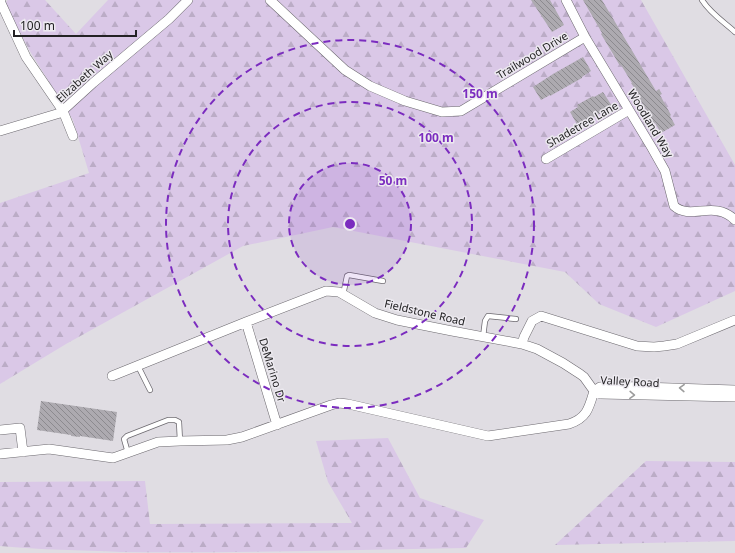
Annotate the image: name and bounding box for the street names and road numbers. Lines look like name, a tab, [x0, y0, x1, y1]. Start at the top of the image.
street label: Trailwood Drive	[494, 28, 570, 82]
street label: Elizabeth Way	[52, 46, 116, 106]
street label: Woodland Way	[625, 86, 678, 160]
street label: Shadetree Lane	[543, 97, 621, 151]
street label: Fieldstone Road	[383, 295, 467, 329]
street label: DeMarino Dr	[256, 336, 290, 404]
street label: Valley Road	[600, 372, 660, 390]

